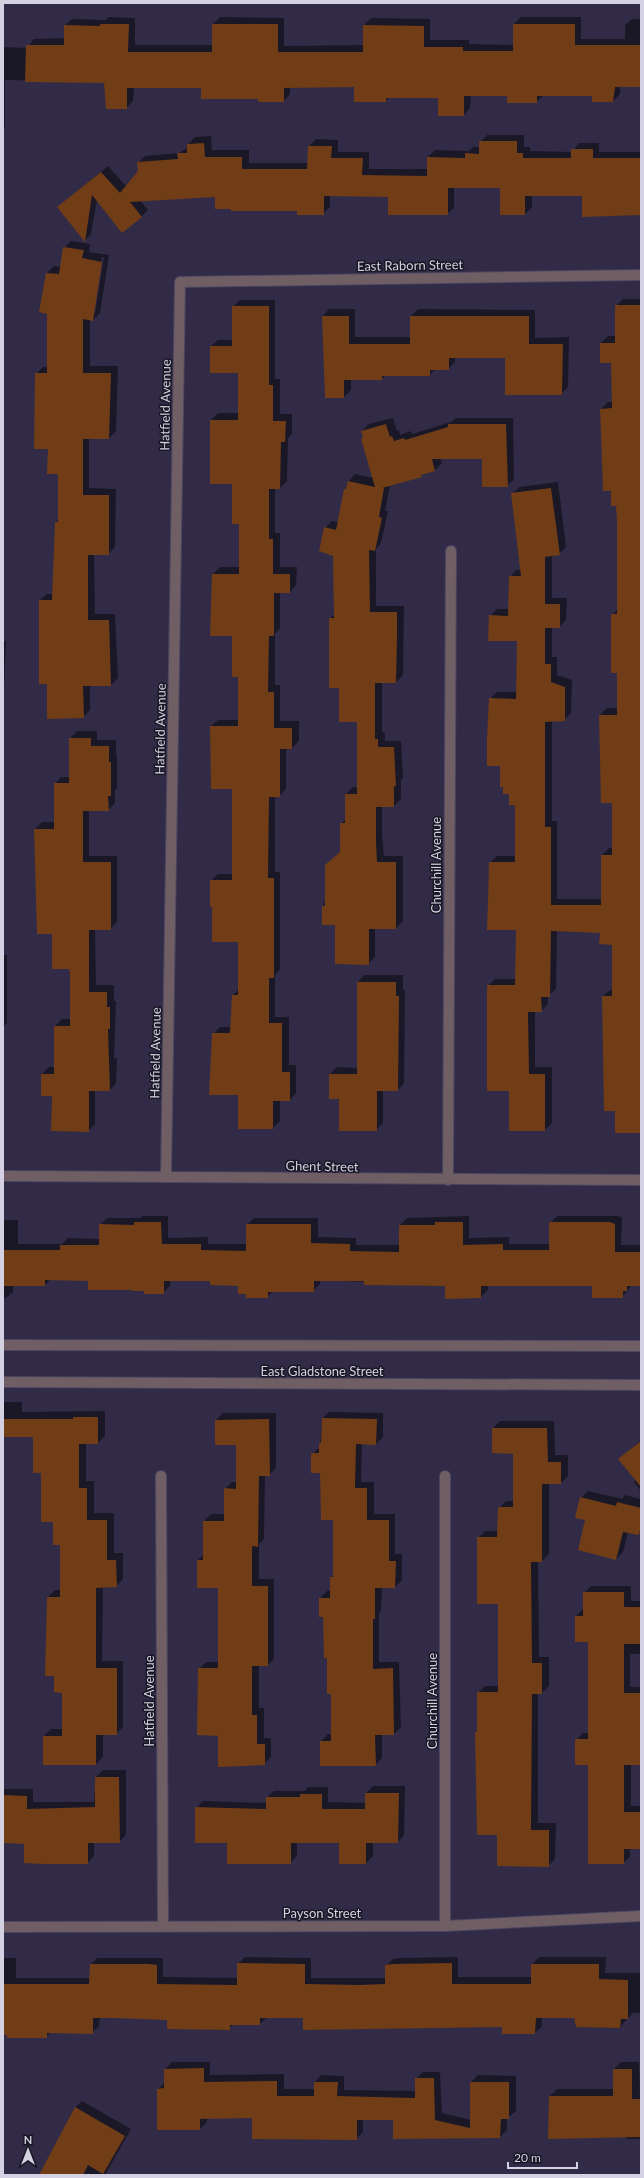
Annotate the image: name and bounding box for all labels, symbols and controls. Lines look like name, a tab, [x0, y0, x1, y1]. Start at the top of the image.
street label: East Raborn Street	[357, 256, 464, 274]
street label: Hatfield Avenue	[156, 359, 174, 451]
street label: Hatfield Avenue	[151, 683, 169, 775]
street label: Churchill Avenue	[428, 817, 444, 913]
street label: Hatfield Avenue	[146, 1007, 164, 1099]
street label: Ghent Street	[285, 1157, 359, 1175]
street label: East Gladstone Street	[260, 1363, 384, 1379]
street label: Churchill Avenue	[424, 1653, 440, 1749]
street label: Hatfield Avenue	[141, 1655, 157, 1747]
street label: Payson Street	[283, 1905, 361, 1921]
north arrow	[8, 2130, 48, 2170]
text: N	[24, 2133, 32, 2146]
scale bar	[508, 2144, 577, 2170]
text: 20 m	[514, 2150, 541, 2165]

